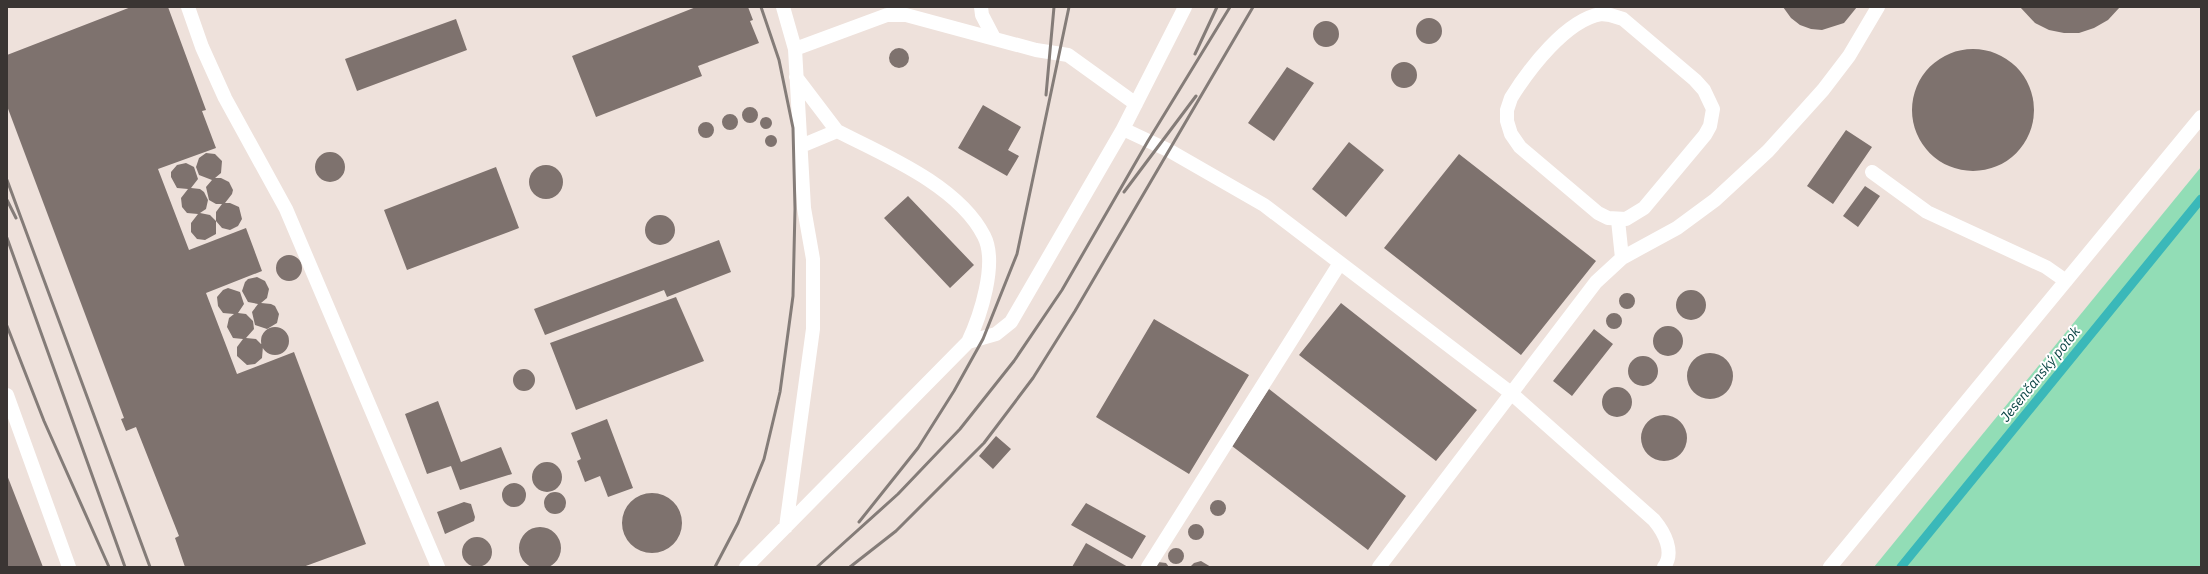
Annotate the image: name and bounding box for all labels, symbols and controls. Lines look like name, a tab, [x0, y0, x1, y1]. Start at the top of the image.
water label: Jesenčanský potok	[1996, 322, 2084, 425]

